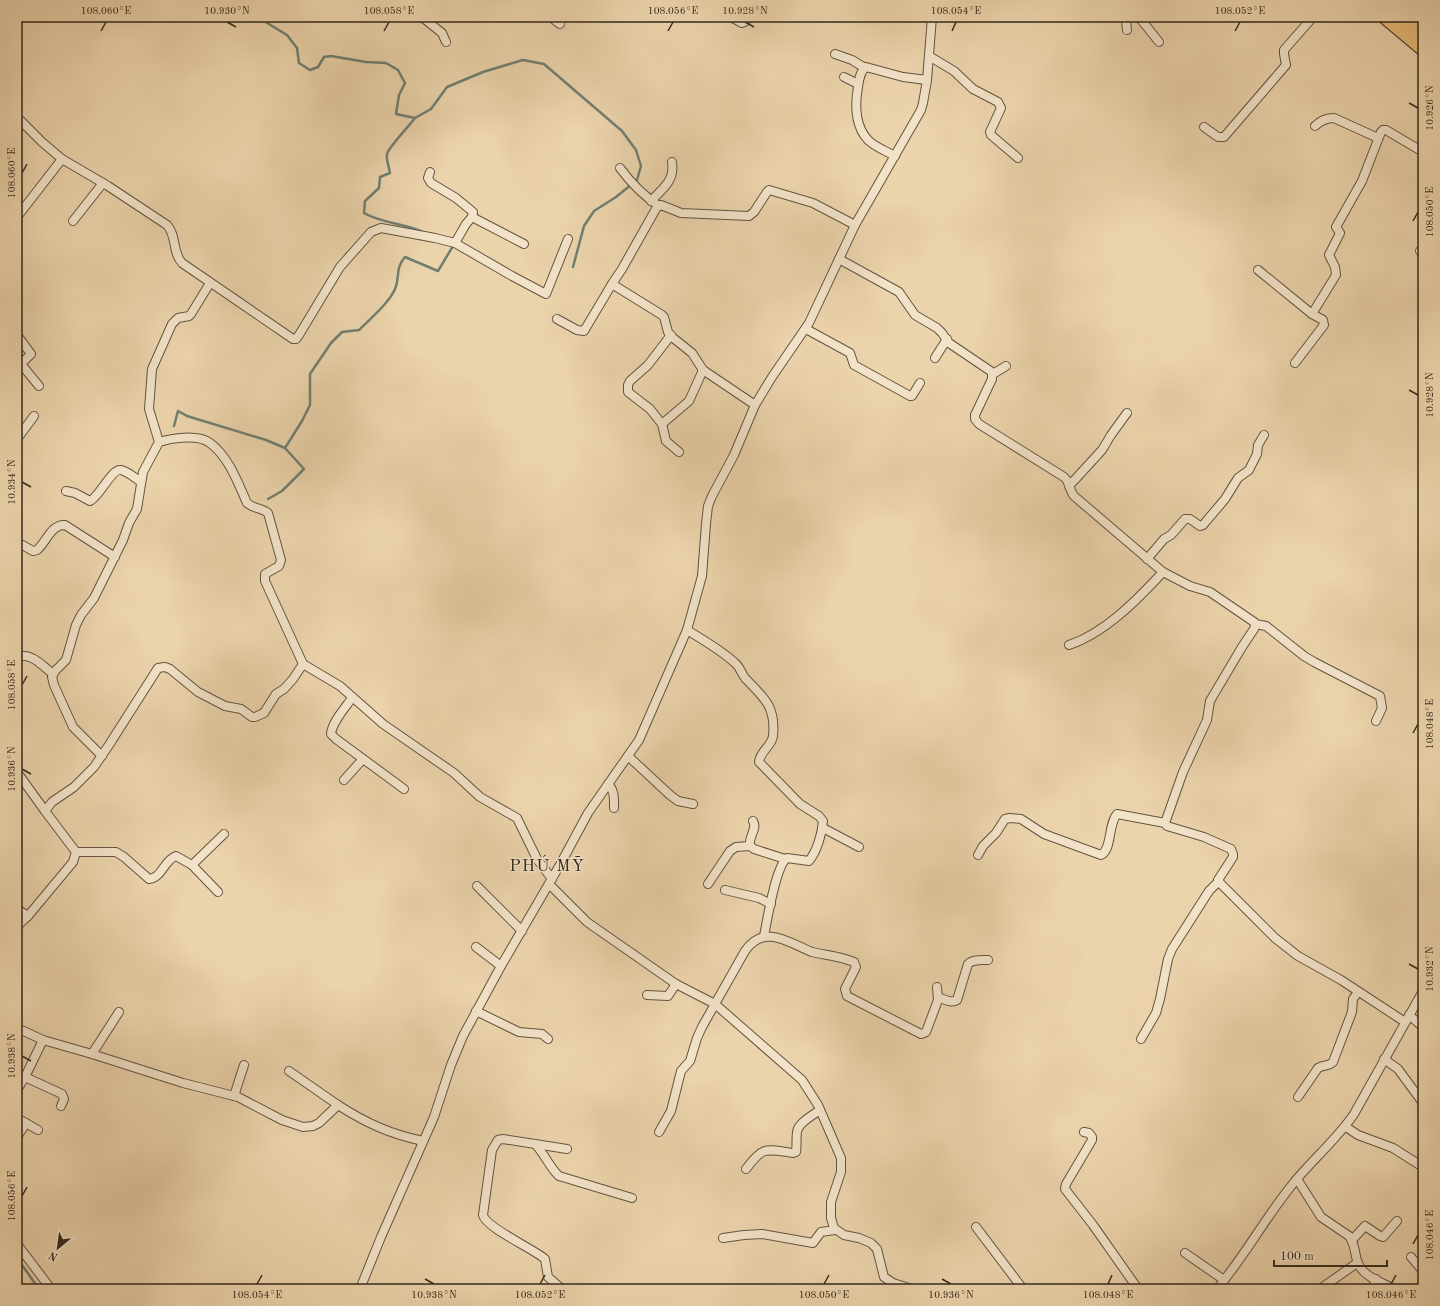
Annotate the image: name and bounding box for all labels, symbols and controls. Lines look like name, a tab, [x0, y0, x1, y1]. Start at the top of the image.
text: 108.060°E	[81, 6, 131, 16]
text: 10.930°N	[204, 6, 250, 16]
text: 108.058°E	[364, 6, 414, 16]
text: 108.056°E	[648, 6, 698, 16]
text: 10.928°N	[722, 6, 768, 16]
text: 108.054°E	[931, 6, 981, 16]
text: 108.052°E	[1215, 6, 1265, 16]
text: 10.926°N	[1425, 85, 1435, 131]
text: 108.060°E	[7, 148, 17, 198]
text: 108.050°E	[1425, 187, 1435, 237]
text: 10.928°N	[1425, 372, 1435, 418]
text: 10.934°N	[7, 459, 17, 505]
text: 108.058°E	[7, 660, 17, 710]
text: 108.048°E	[1425, 699, 1435, 749]
text: 10.936°N	[7, 746, 17, 792]
district label: PHÚ MỸ	[509, 854, 585, 875]
text: 10.932°N	[1425, 946, 1435, 992]
text: 10.938°N	[7, 1033, 17, 1079]
text: 108.056°E	[7, 1171, 17, 1221]
text: 108.046°E	[1425, 1210, 1435, 1260]
north arrow	[38, 1228, 78, 1268]
scale bar	[1274, 1242, 1387, 1268]
text: N	[47, 1248, 60, 1262]
text: 100 m	[1280, 1251, 1314, 1263]
text: 108.054°E	[232, 1290, 282, 1300]
text: 10.938°N	[411, 1290, 457, 1300]
text: 108.052°E	[515, 1290, 565, 1300]
text: 108.050°E	[799, 1290, 849, 1300]
text: 10.936°N	[928, 1290, 974, 1300]
text: 108.048°E	[1083, 1290, 1133, 1300]
text: 108.046°E	[1366, 1290, 1416, 1300]

